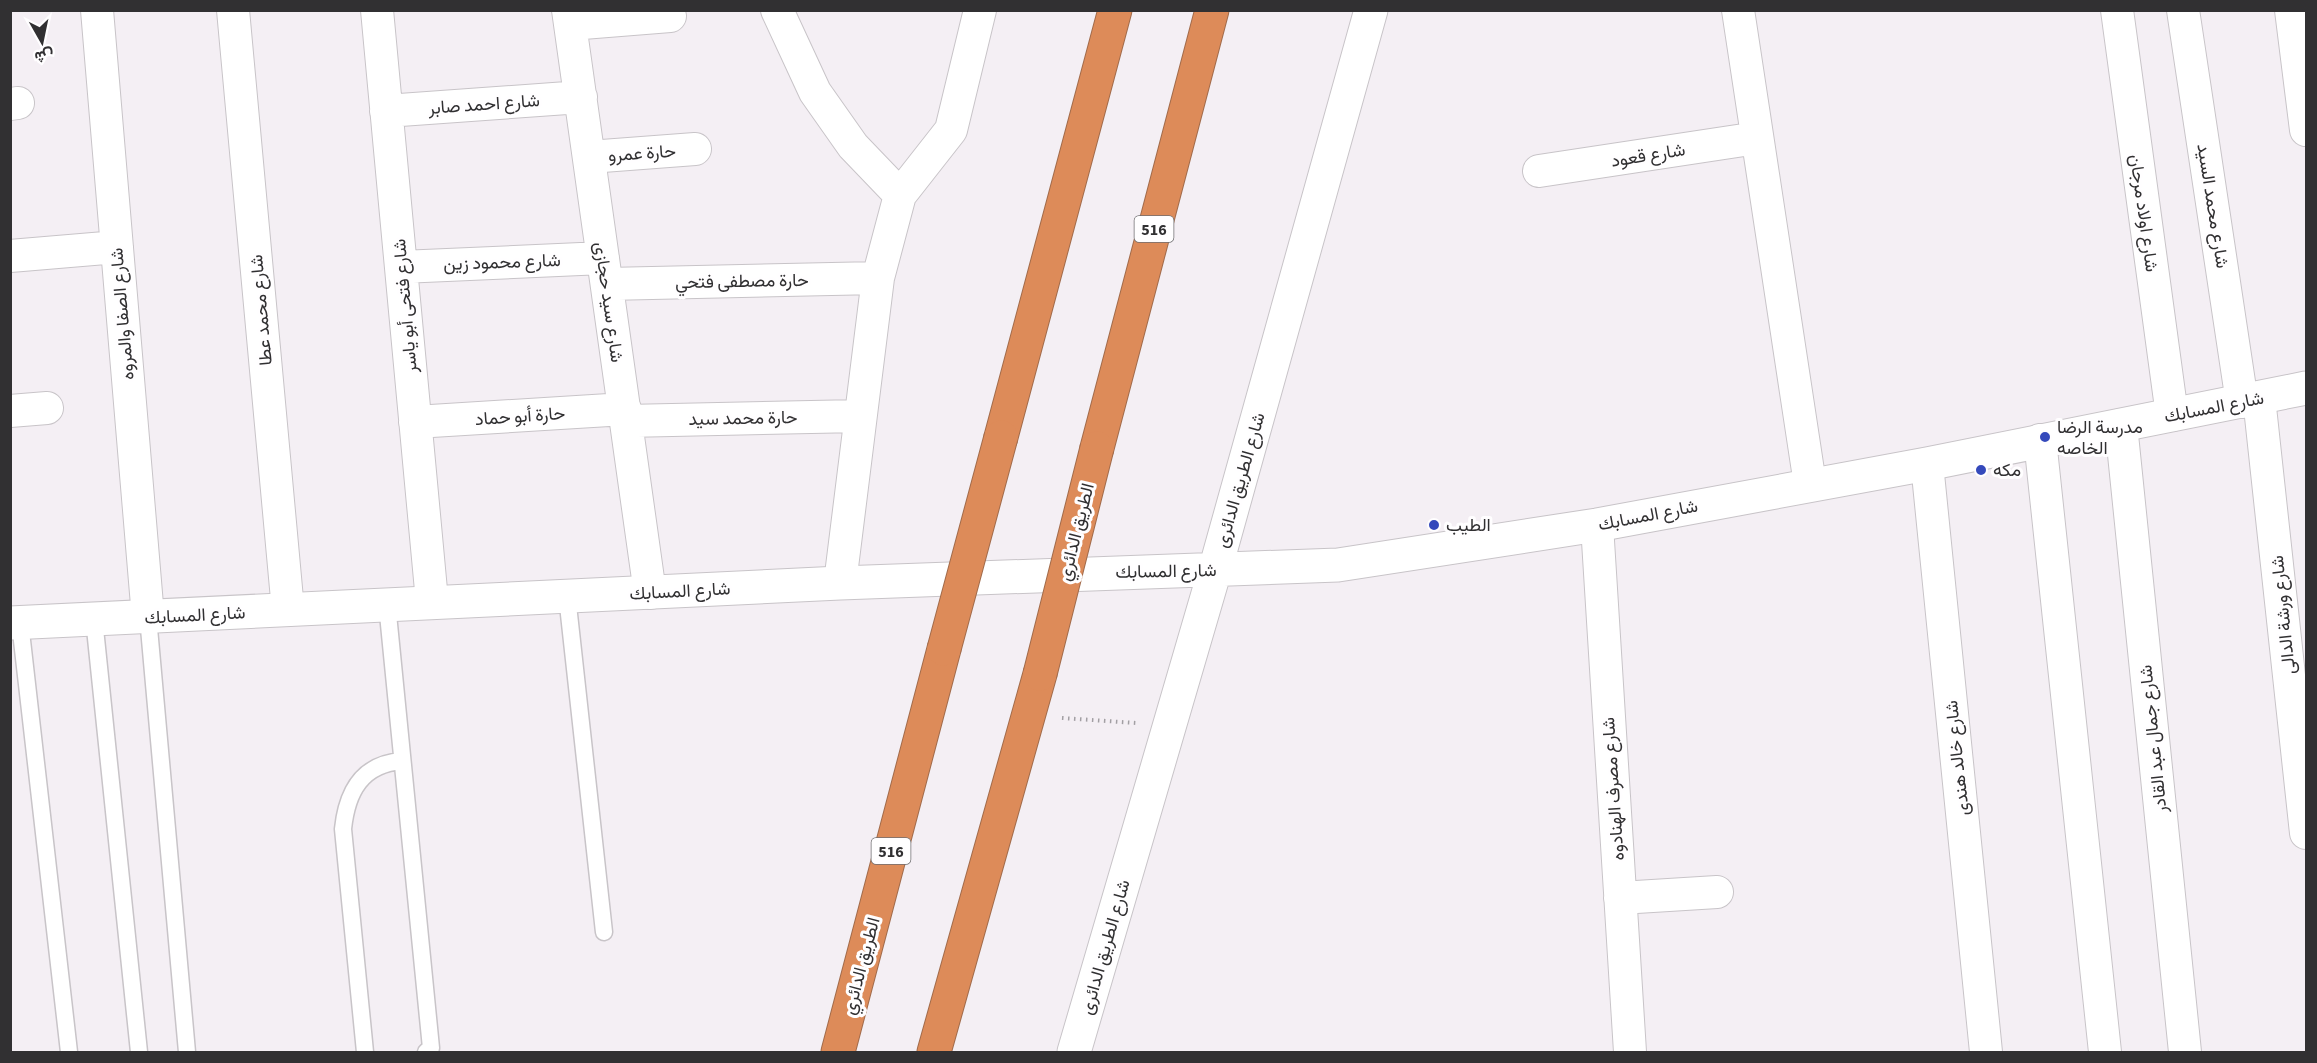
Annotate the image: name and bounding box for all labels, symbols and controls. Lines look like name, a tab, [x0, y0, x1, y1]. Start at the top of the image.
north arrow	[12, 12, 72, 72]
text: ش	[33, 43, 55, 68]
street label: شارع احمد صابر	[427, 88, 541, 121]
street label: شارع قعود	[1609, 137, 1687, 174]
street label: حارة عمرو	[607, 139, 677, 168]
street label: شارع محمد السيد	[2190, 142, 2235, 270]
street label: شارع اولاد مرجان	[2123, 153, 2164, 273]
road number: 516	[1134, 216, 1174, 242]
street label: شارع فتحى أبو ياسر	[387, 238, 424, 375]
street label: شارع سيد حجازى	[588, 240, 629, 364]
street label: شارع الصفا والمروه	[104, 247, 141, 381]
street label: شارع محمود زين	[443, 248, 561, 277]
street label: شارع محمد عطا	[244, 253, 279, 367]
street label: حارة مصطفى فتحي	[675, 268, 809, 297]
street label: شارع المسابك	[2162, 386, 2266, 429]
street label: حارة أبو حماد	[474, 401, 566, 432]
street label: حارة محمد سيد	[688, 405, 798, 432]
street label: شارع الطريق الدائرى	[1209, 410, 1272, 551]
place label: مدرسة الرضا الخاصه	[2057, 415, 2143, 461]
marker: مدرسة الرضا الخاصه	[2038, 430, 2052, 444]
place label: مكه	[1993, 458, 2021, 483]
marker: مكه	[1974, 463, 1988, 477]
street label: الطريق الدائري	[1052, 481, 1103, 584]
street label: شارع المسابك	[1596, 494, 1700, 537]
place label: الطيب	[1446, 513, 1491, 538]
marker: الطيب	[1427, 518, 1441, 532]
street label: شارع ورشة الدالى	[2265, 554, 2302, 676]
street label: شارع المسابك	[1115, 558, 1217, 585]
street label: شارع المسابك	[629, 576, 731, 607]
street label: شارع المسابك	[144, 600, 246, 631]
street label: شارع جمال عبد القادر	[2133, 664, 2174, 815]
street label: شارع خالد هندى	[1939, 699, 1976, 817]
street label: شارع مصرف الهنادوه	[1596, 716, 1631, 862]
road number: 516	[872, 838, 910, 864]
street label: شارع الطريق الدائرى	[1074, 877, 1137, 1018]
street label: الطريق الدائري	[836, 915, 888, 1018]

